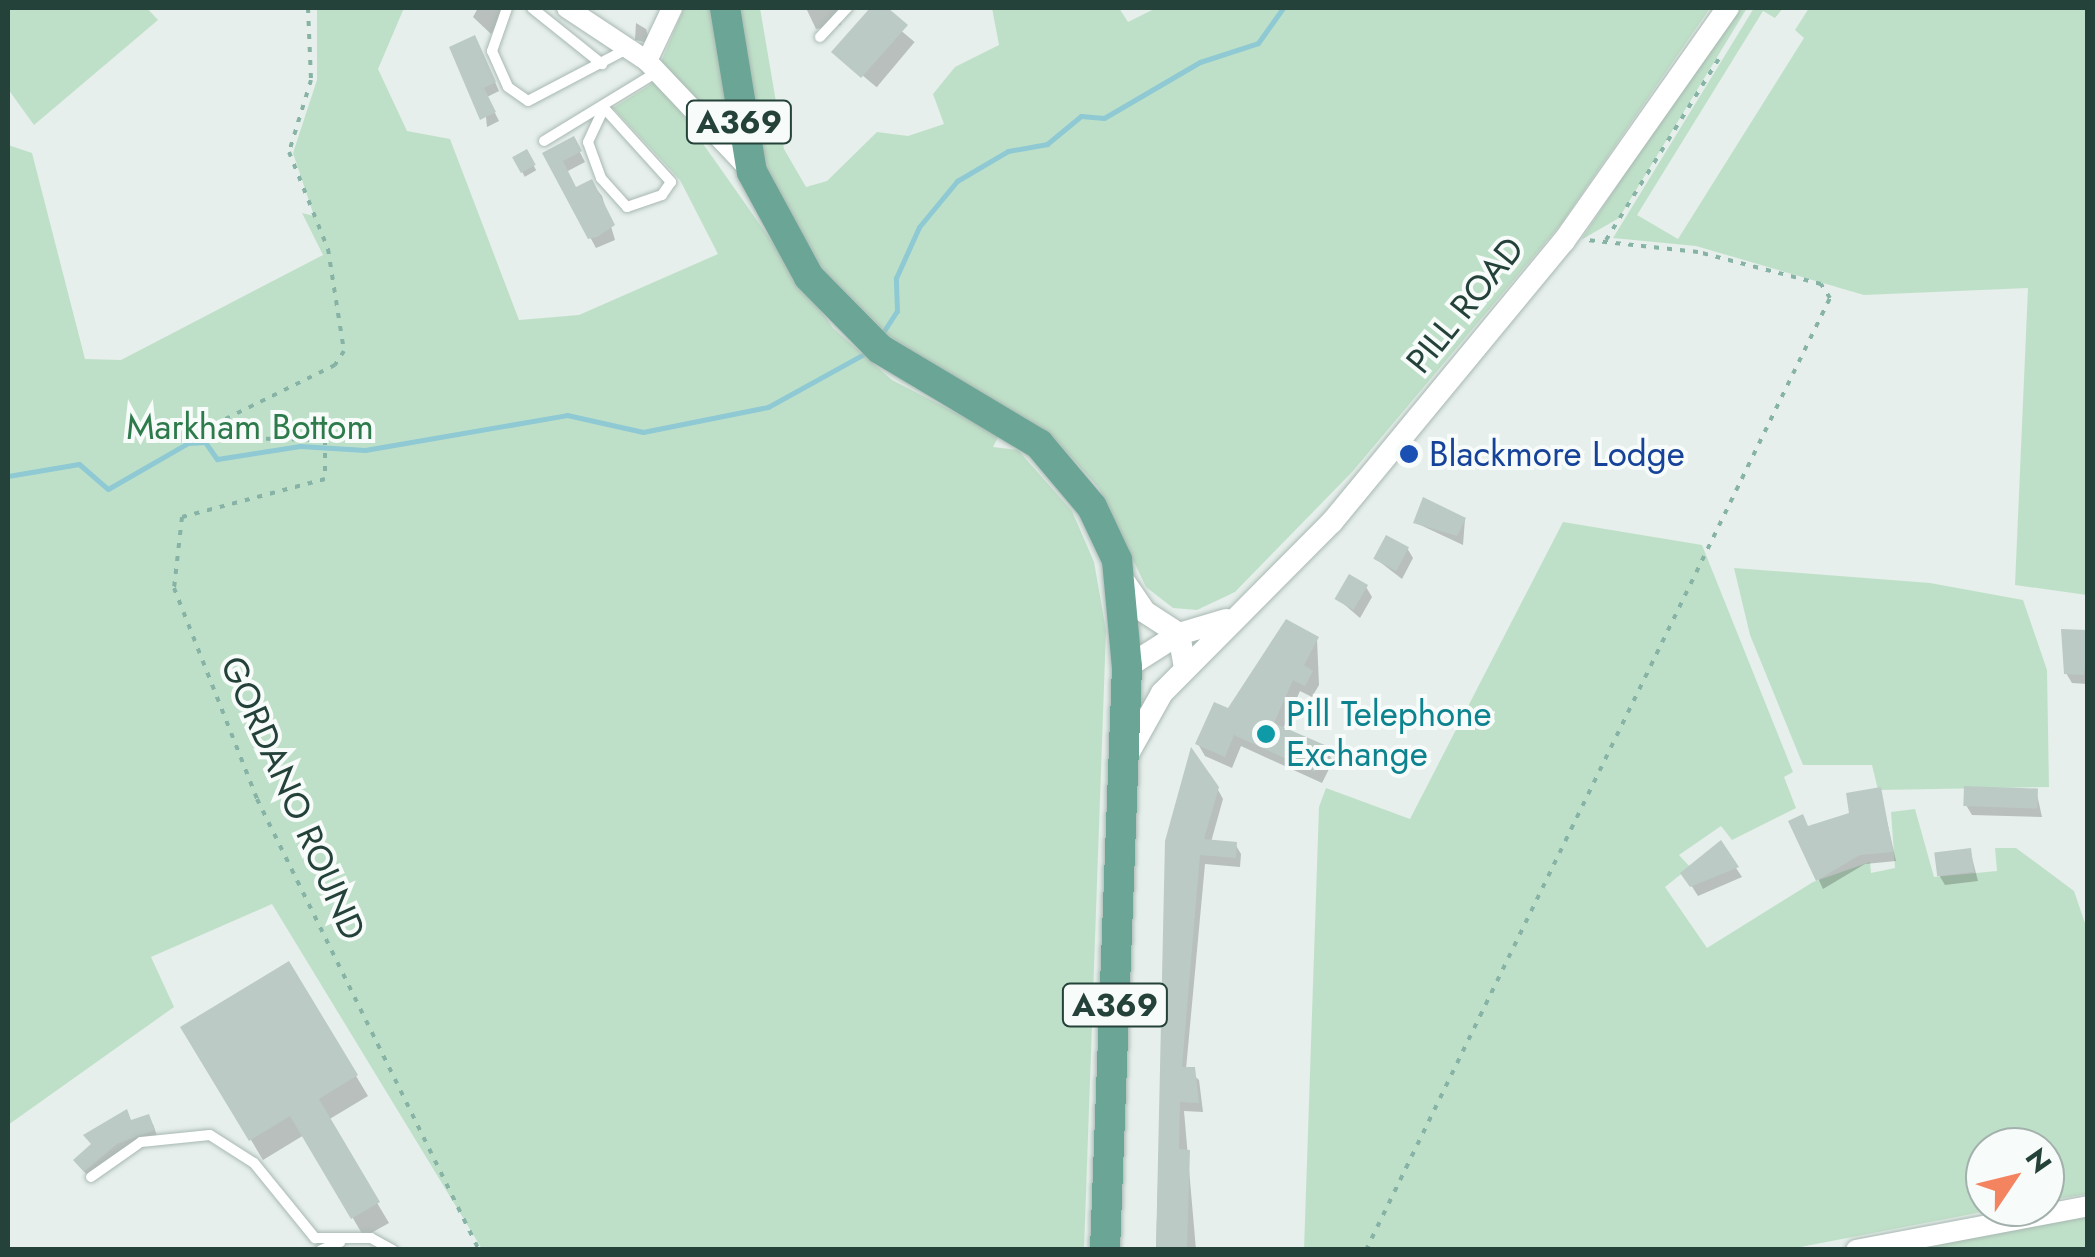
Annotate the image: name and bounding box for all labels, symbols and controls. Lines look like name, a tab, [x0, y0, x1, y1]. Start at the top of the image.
road number: A369	[684, 95, 794, 149]
street label: PILL ROAD	[1397, 229, 1533, 381]
park label: Markham Bottom	[126, 406, 374, 448]
place label: Blackmore Lodge	[1429, 433, 1685, 475]
marker: Blackmore Lodge	[1398, 443, 1420, 465]
street label: GORDANO ROUND	[212, 650, 374, 946]
place label: Pill Telephone Exchange	[1286, 693, 1492, 775]
marker: Pill Telephone Exchange	[1255, 723, 1277, 745]
road number: A369	[1060, 978, 1170, 1032]
north arrow	[1965, 1127, 2065, 1227]
text: N	[2015, 1140, 2062, 1182]

